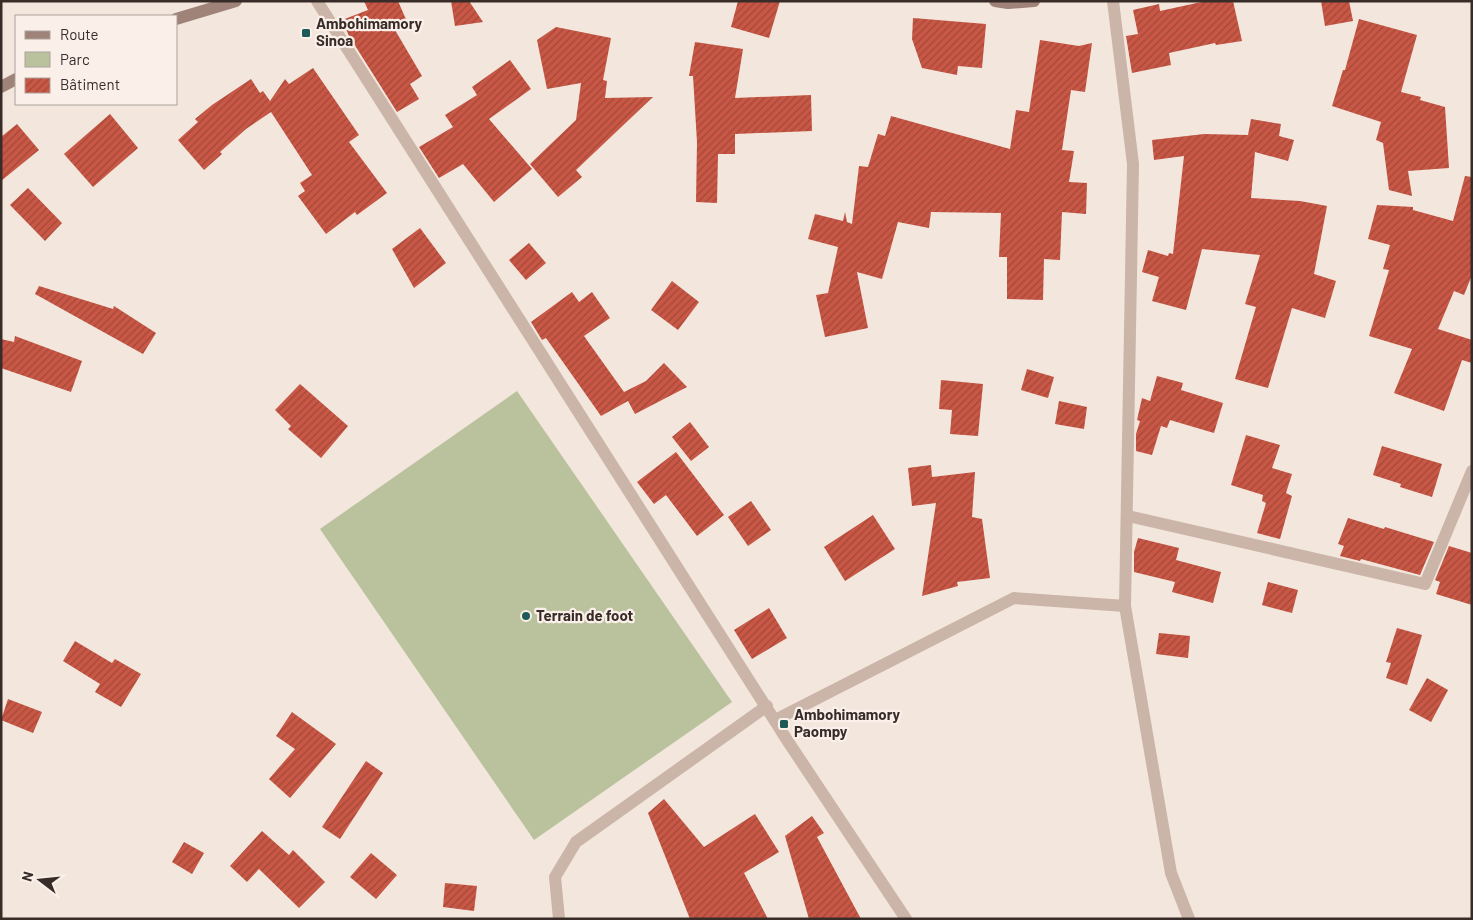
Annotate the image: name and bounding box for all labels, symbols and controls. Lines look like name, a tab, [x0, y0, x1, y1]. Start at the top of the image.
place label: Ambohimamory Sinoa	[316, 14, 423, 49]
legend	[15, 15, 178, 105]
text: Route	[60, 25, 99, 43]
marker: Ambohimamory Sinoa	[300, 27, 312, 39]
text: Parc	[60, 50, 90, 68]
text: Bâtiment	[60, 75, 120, 93]
place label: Terrain de foot	[536, 606, 634, 624]
marker: Terrain de foot	[520, 610, 532, 622]
place label: Ambohimamory Paompy	[794, 705, 901, 740]
marker: Ambohimamory Paompy	[778, 718, 790, 730]
north arrow	[15, 855, 65, 905]
text: N	[18, 869, 36, 883]

